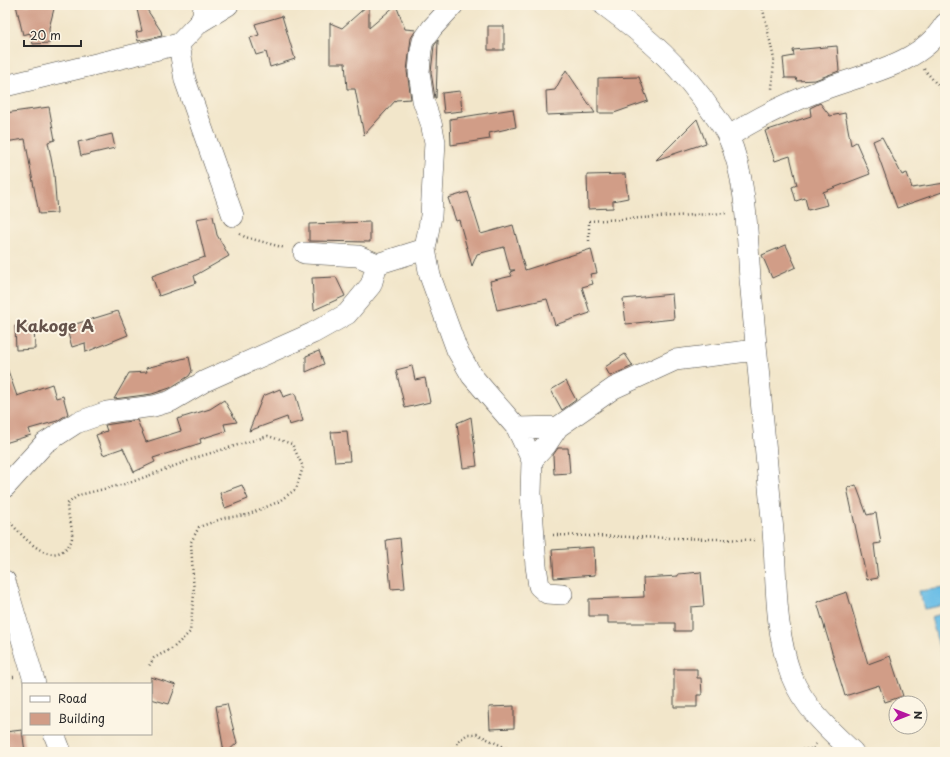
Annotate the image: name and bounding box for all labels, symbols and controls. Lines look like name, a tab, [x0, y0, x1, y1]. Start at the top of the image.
scale bar	[24, 22, 81, 48]
text: 20 m	[30, 26, 61, 44]
district label: Kakoge A	[16, 313, 95, 337]
legend	[22, 683, 152, 735]
text: Road	[58, 689, 87, 707]
north arrow	[888, 695, 928, 735]
text: Building	[58, 709, 105, 727]
text: N	[910, 711, 927, 720]

